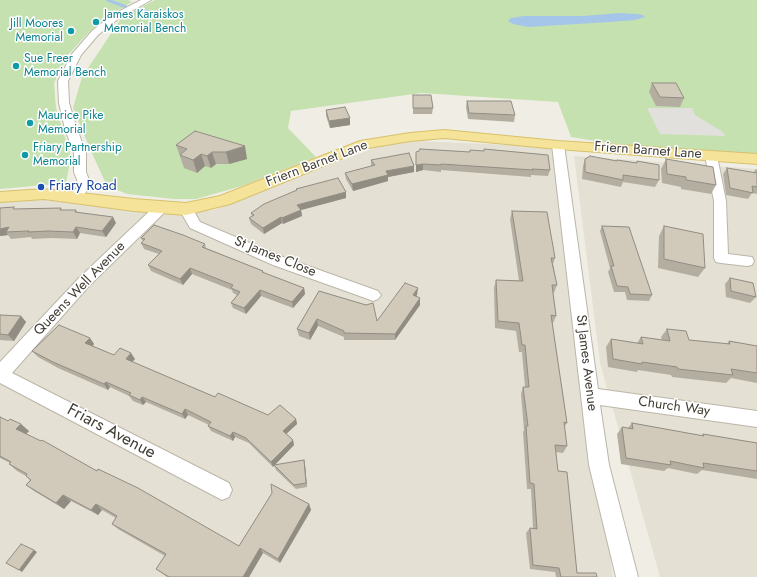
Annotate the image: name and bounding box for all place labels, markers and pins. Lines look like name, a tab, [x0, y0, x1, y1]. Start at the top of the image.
place label: James Karaiskos Memorial Bench	[104, 8, 186, 36]
place label: Jill Moores Memorial	[10, 17, 63, 45]
marker: James Karaiskos Memorial Bench	[91, 17, 101, 27]
marker: Jill Moores Memorial	[66, 26, 76, 36]
place label: Sue Freer Memorial Bench	[24, 52, 106, 80]
marker: Sue Freer Memorial Bench	[11, 61, 21, 71]
place label: Maurice Pike Memorial	[38, 109, 104, 137]
marker: Maurice Pike Memorial	[25, 118, 35, 128]
place label: Friary Partnership Memorial	[33, 141, 122, 169]
marker: Friary Partnership Memorial	[20, 150, 30, 160]
place label: Friary Road	[49, 179, 117, 195]
marker: Friary Road	[36, 182, 46, 192]

